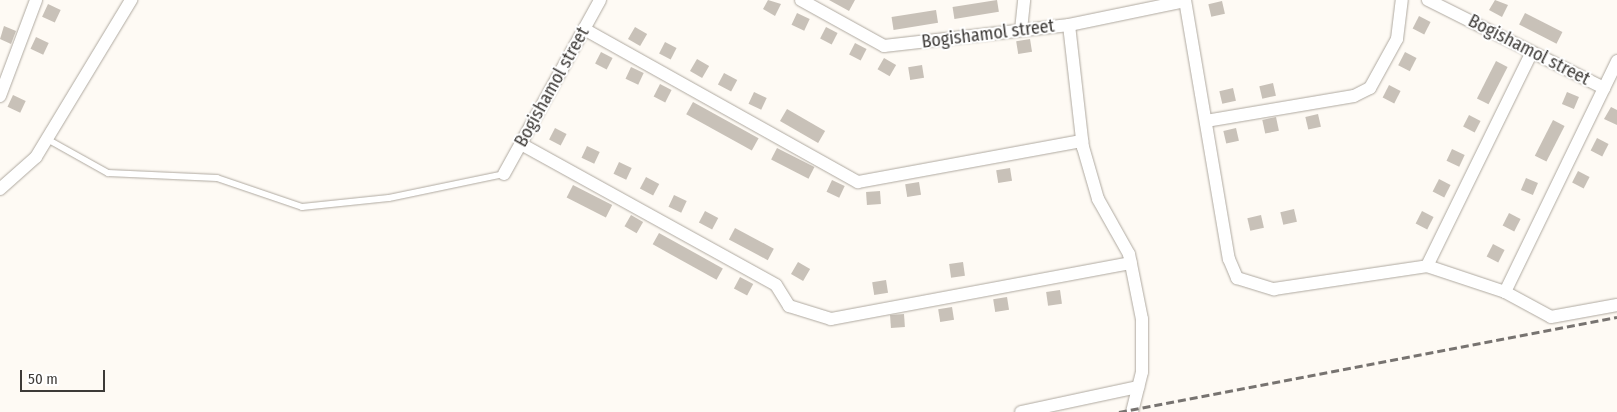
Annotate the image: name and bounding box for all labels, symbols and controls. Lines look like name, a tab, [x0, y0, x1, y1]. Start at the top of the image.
street label: Bogishamol street	[1465, 10, 1593, 90]
street label: Bogishamol street	[920, 15, 1056, 53]
street label: Bogishamol street	[510, 23, 594, 151]
scale bar	[22, 360, 108, 392]
text: 50 m	[28, 370, 58, 388]

